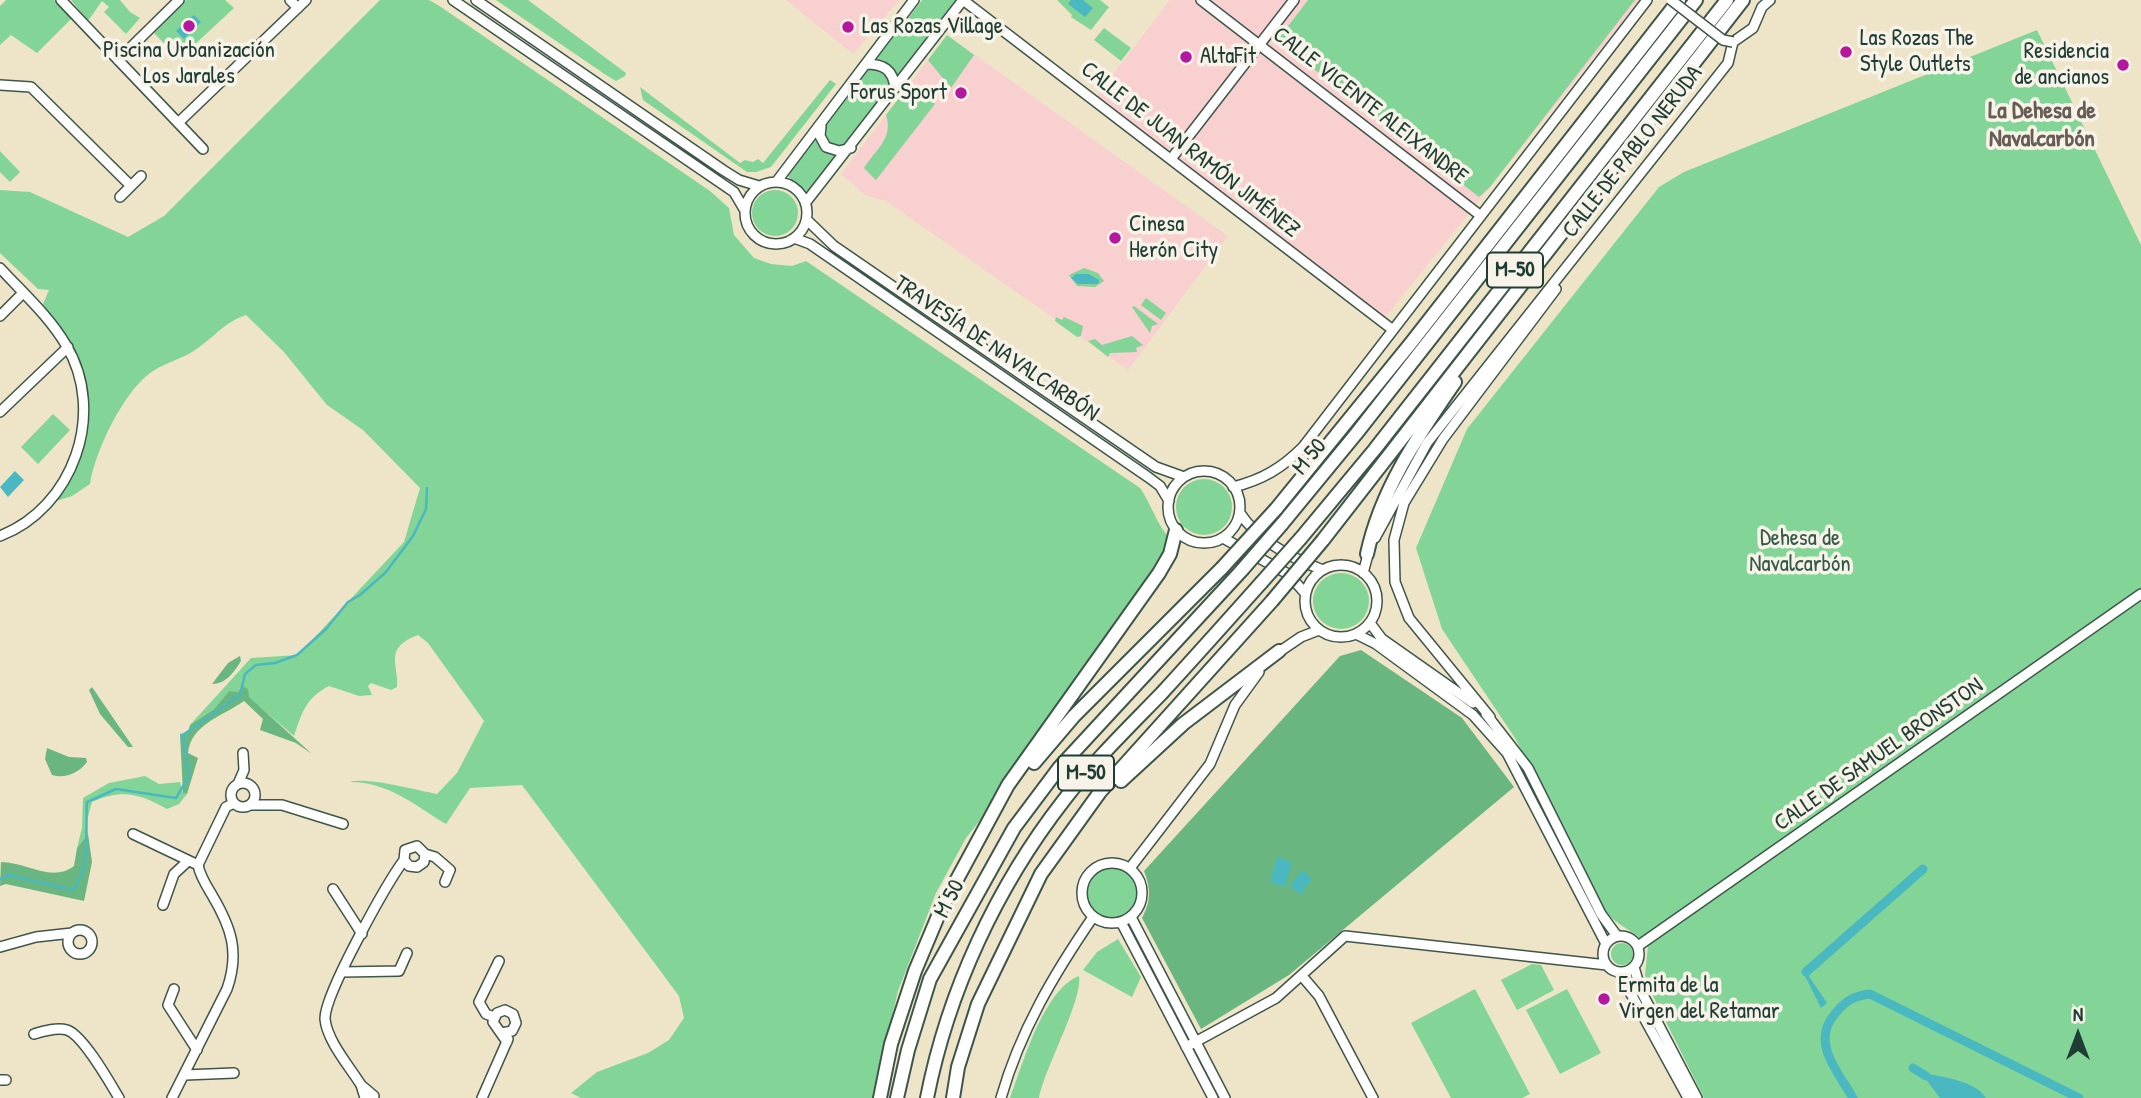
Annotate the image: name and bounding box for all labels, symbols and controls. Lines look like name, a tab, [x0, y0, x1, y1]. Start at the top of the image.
place label: Las Rozas Village	[862, 13, 1003, 41]
marker: Piscina Urbanización Los Jarales	[181, 18, 197, 34]
marker: Las Rozas Village	[840, 19, 856, 35]
street label: CALLE VICENTE ALEIXANDRE	[1267, 21, 1473, 191]
place label: Las Rozas The Style Outlets	[1860, 25, 1974, 79]
place label: Piscina Urbanización Los Jarales	[103, 37, 275, 91]
place label: Residencia de ancianos	[2015, 38, 2109, 92]
place label: AltaFit	[1200, 43, 1256, 71]
marker: Las Rozas The Style Outlets	[1838, 44, 1854, 60]
marker: AltaFit	[1178, 49, 1194, 65]
street label: CALLE DE JUAN RAMÓN JIMÉNEZ	[1075, 56, 1305, 244]
marker: Residencia de ancianos	[2115, 57, 2131, 73]
street label: CALLE DE PABLO NERUDA	[1557, 60, 1709, 244]
place label: Forus Sport	[850, 79, 947, 107]
marker: Forus Sport	[953, 85, 969, 101]
district label: La Dehesa de Navalcarbón	[1988, 98, 2096, 154]
place label: Cinesa Herón City	[1129, 211, 1218, 265]
marker: Cinesa Herón City	[1107, 230, 1123, 246]
road number: M-50	[1487, 252, 1543, 288]
street label: TRAVESÍA DE NAVALCARBÓN	[888, 270, 1104, 428]
street label: M 50	[1287, 433, 1333, 481]
park label: Dehesa de Navalcarbón	[1749, 525, 1851, 579]
street label: CALLE DE SAMUEL BRONSTON	[1769, 672, 1989, 838]
road number: M-50	[1058, 756, 1114, 790]
street label: M 50	[929, 875, 971, 923]
place label: Ermita de la Virgen del Retamar	[1618, 972, 1780, 1026]
marker: Ermita de la Virgen del Retamar	[1596, 991, 1612, 1007]
north arrow	[2043, 1000, 2113, 1070]
text: N	[2073, 1001, 2083, 1027]

